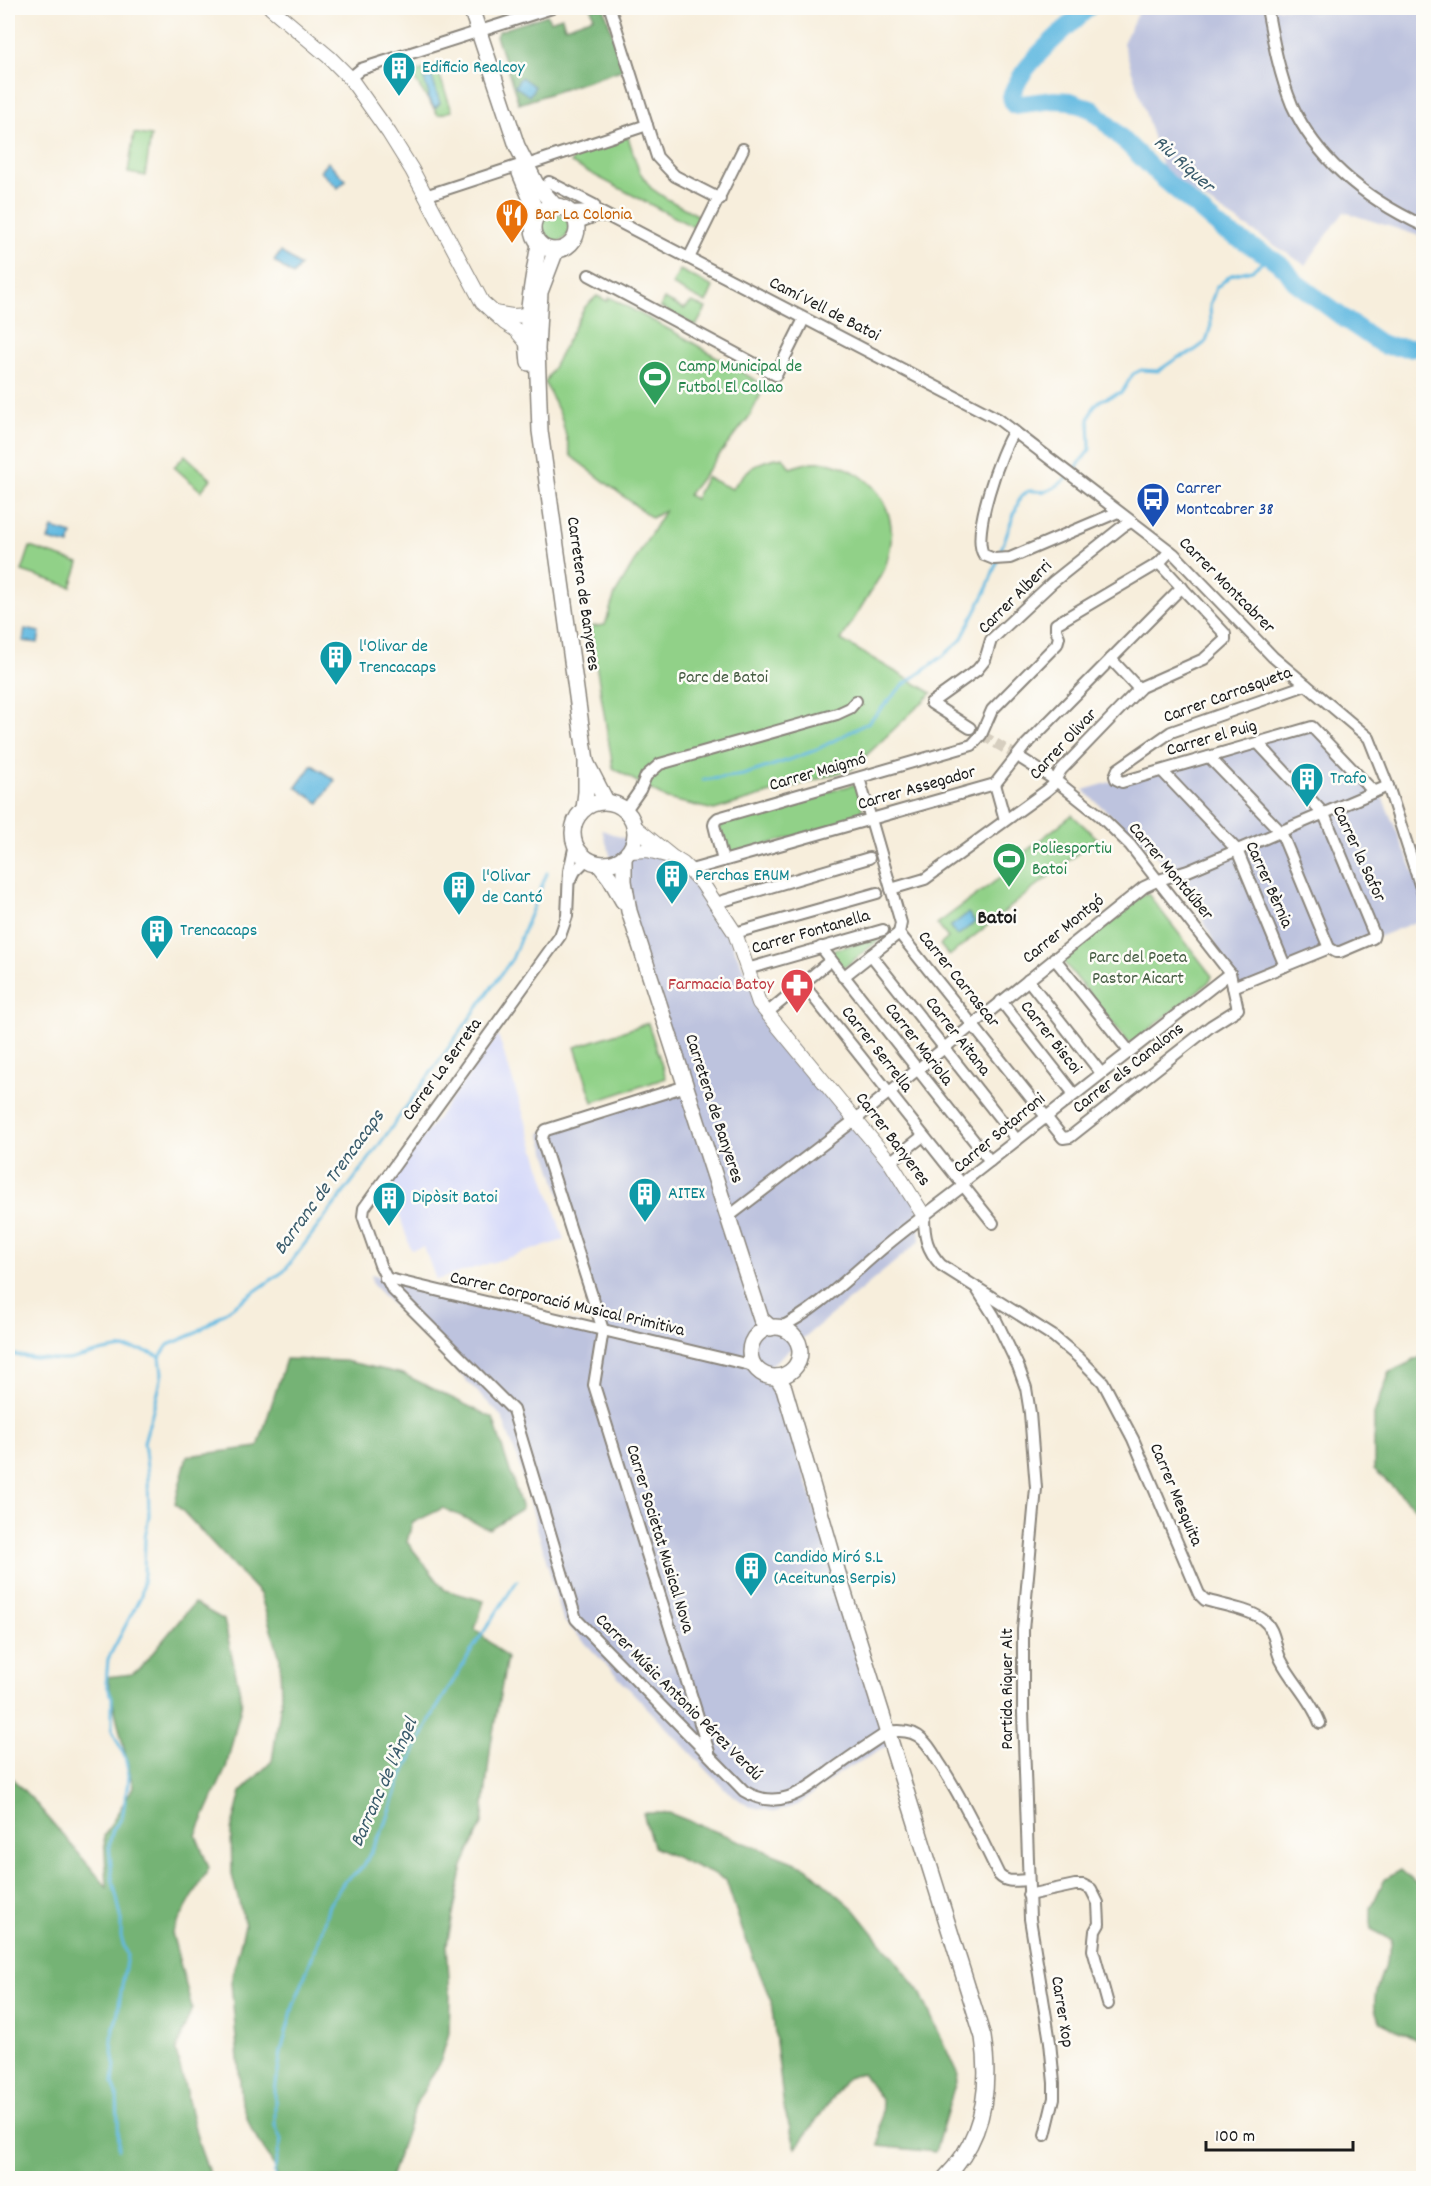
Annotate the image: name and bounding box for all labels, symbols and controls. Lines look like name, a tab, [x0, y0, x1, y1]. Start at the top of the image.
building icon: Edificio Realcoy	[381, 50, 417, 97]
place label: Edificio Realcoy	[422, 56, 526, 81]
water label: Riu Riquer	[1146, 130, 1222, 202]
restaurant icon: Bar La Colonia	[494, 197, 530, 244]
place label: Bar La Colonia	[535, 203, 633, 228]
street label: Camí Vell de Batoi	[764, 271, 884, 349]
place label: Camp Municipal de Futbol El Collao	[678, 355, 802, 401]
sports icon: Camp Municipal de Futbol El Collao	[637, 359, 673, 406]
place label: Carrer Montcabrer 38	[1176, 477, 1274, 523]
bus stop icon: Carrer Montcabrer 38	[1135, 481, 1171, 528]
street label: Carretera de Banyeres	[559, 515, 605, 673]
street label: Carrer Montcabrer	[1172, 532, 1280, 640]
street label: Carrer Alberri	[973, 555, 1059, 641]
place label: l'Olivar de Trencacaps	[359, 635, 436, 681]
building icon: l'Olivar de Trencacaps	[318, 639, 354, 686]
street label: Carrer Carrasqueta	[1160, 661, 1296, 731]
park label: Parc de Batoi	[678, 666, 768, 691]
street label: Carrer Olivar	[1024, 703, 1104, 786]
street label: Carrer el Puig	[1164, 714, 1260, 764]
street label: Carrer Maigmó	[767, 747, 869, 799]
street label: Carrer Assegador	[855, 760, 979, 818]
building icon: Trafo	[1289, 761, 1325, 808]
place label: Trafo	[1330, 767, 1367, 792]
street label: Carrer la Safor	[1325, 802, 1391, 907]
street label: Carrer Montdúber	[1121, 817, 1219, 927]
place label: Poliesportiu Batoi	[1032, 837, 1112, 883]
street label: Carrer Bèrnia	[1238, 838, 1298, 933]
sports icon: Poliesportiu Batoi	[991, 841, 1027, 888]
building icon: Perchas ERUM	[654, 858, 690, 905]
place label: Perchas ERUM	[695, 864, 790, 889]
place label: l'Olivar de Cantó	[482, 865, 543, 911]
building icon: l'Olivar de Cantó	[441, 869, 477, 916]
street label: Carrer Montgó	[1018, 889, 1110, 971]
street label: Carrer Fontanella	[749, 904, 874, 962]
district label: Batoi	[978, 905, 1017, 933]
building icon: Trencacaps	[139, 913, 175, 960]
place label: Trencacaps	[180, 919, 257, 944]
street label: Carrer Carrascar	[911, 926, 1005, 1034]
park label: Parc del Poeta Pastor Aicart	[1089, 946, 1188, 992]
pharmacy icon: Farmacia Batoy	[779, 967, 815, 1014]
place label: Farmacia Batoy	[668, 973, 775, 998]
street label: Carrer Aitana	[918, 992, 996, 1082]
street label: Carrer Biscoi	[1013, 996, 1087, 1080]
street label: Carrer Mariola	[878, 998, 959, 1092]
street label: Carrer Serrella	[834, 1002, 918, 1099]
street label: Carrer La Serreta	[397, 1013, 489, 1127]
street label: Carrer els Canalons	[1068, 1017, 1190, 1121]
street label: Carretera de Banyeres	[677, 1031, 749, 1187]
street label: Carrer Banyeres	[848, 1088, 936, 1192]
street label: Carrer Sotarroni	[949, 1088, 1051, 1180]
water label: Barranc de Trencacaps	[268, 1104, 393, 1261]
building icon: AITEX	[627, 1176, 663, 1223]
building icon: Dipòsit Batoi	[371, 1180, 407, 1227]
place label: AITEX	[668, 1182, 705, 1207]
place label: Dipòsit Batoi	[412, 1186, 497, 1211]
street label: Carrer Corporació Musical Primitiva	[447, 1266, 687, 1344]
street label: Carrer Mesquita	[1142, 1440, 1208, 1551]
street label: Carrer Societat Musical Nova	[618, 1442, 700, 1637]
place label: Candido Miró S.L (Aceitunas Serpis)	[774, 1546, 896, 1592]
building icon: Candido Miró S.L (Aceitunas Serpis)	[733, 1550, 769, 1597]
street label: Carrer Músic Antonio Pérez Verdú	[589, 1609, 767, 1787]
street label: Partida Riquer Alt	[996, 1628, 1021, 1750]
water label: Barranc de l'Àngel	[344, 1712, 427, 1852]
street label: Carrer Xop	[1043, 1974, 1079, 2050]
scale bar	[1206, 2114, 1353, 2152]
text: 100 m	[1215, 2125, 1255, 2150]

